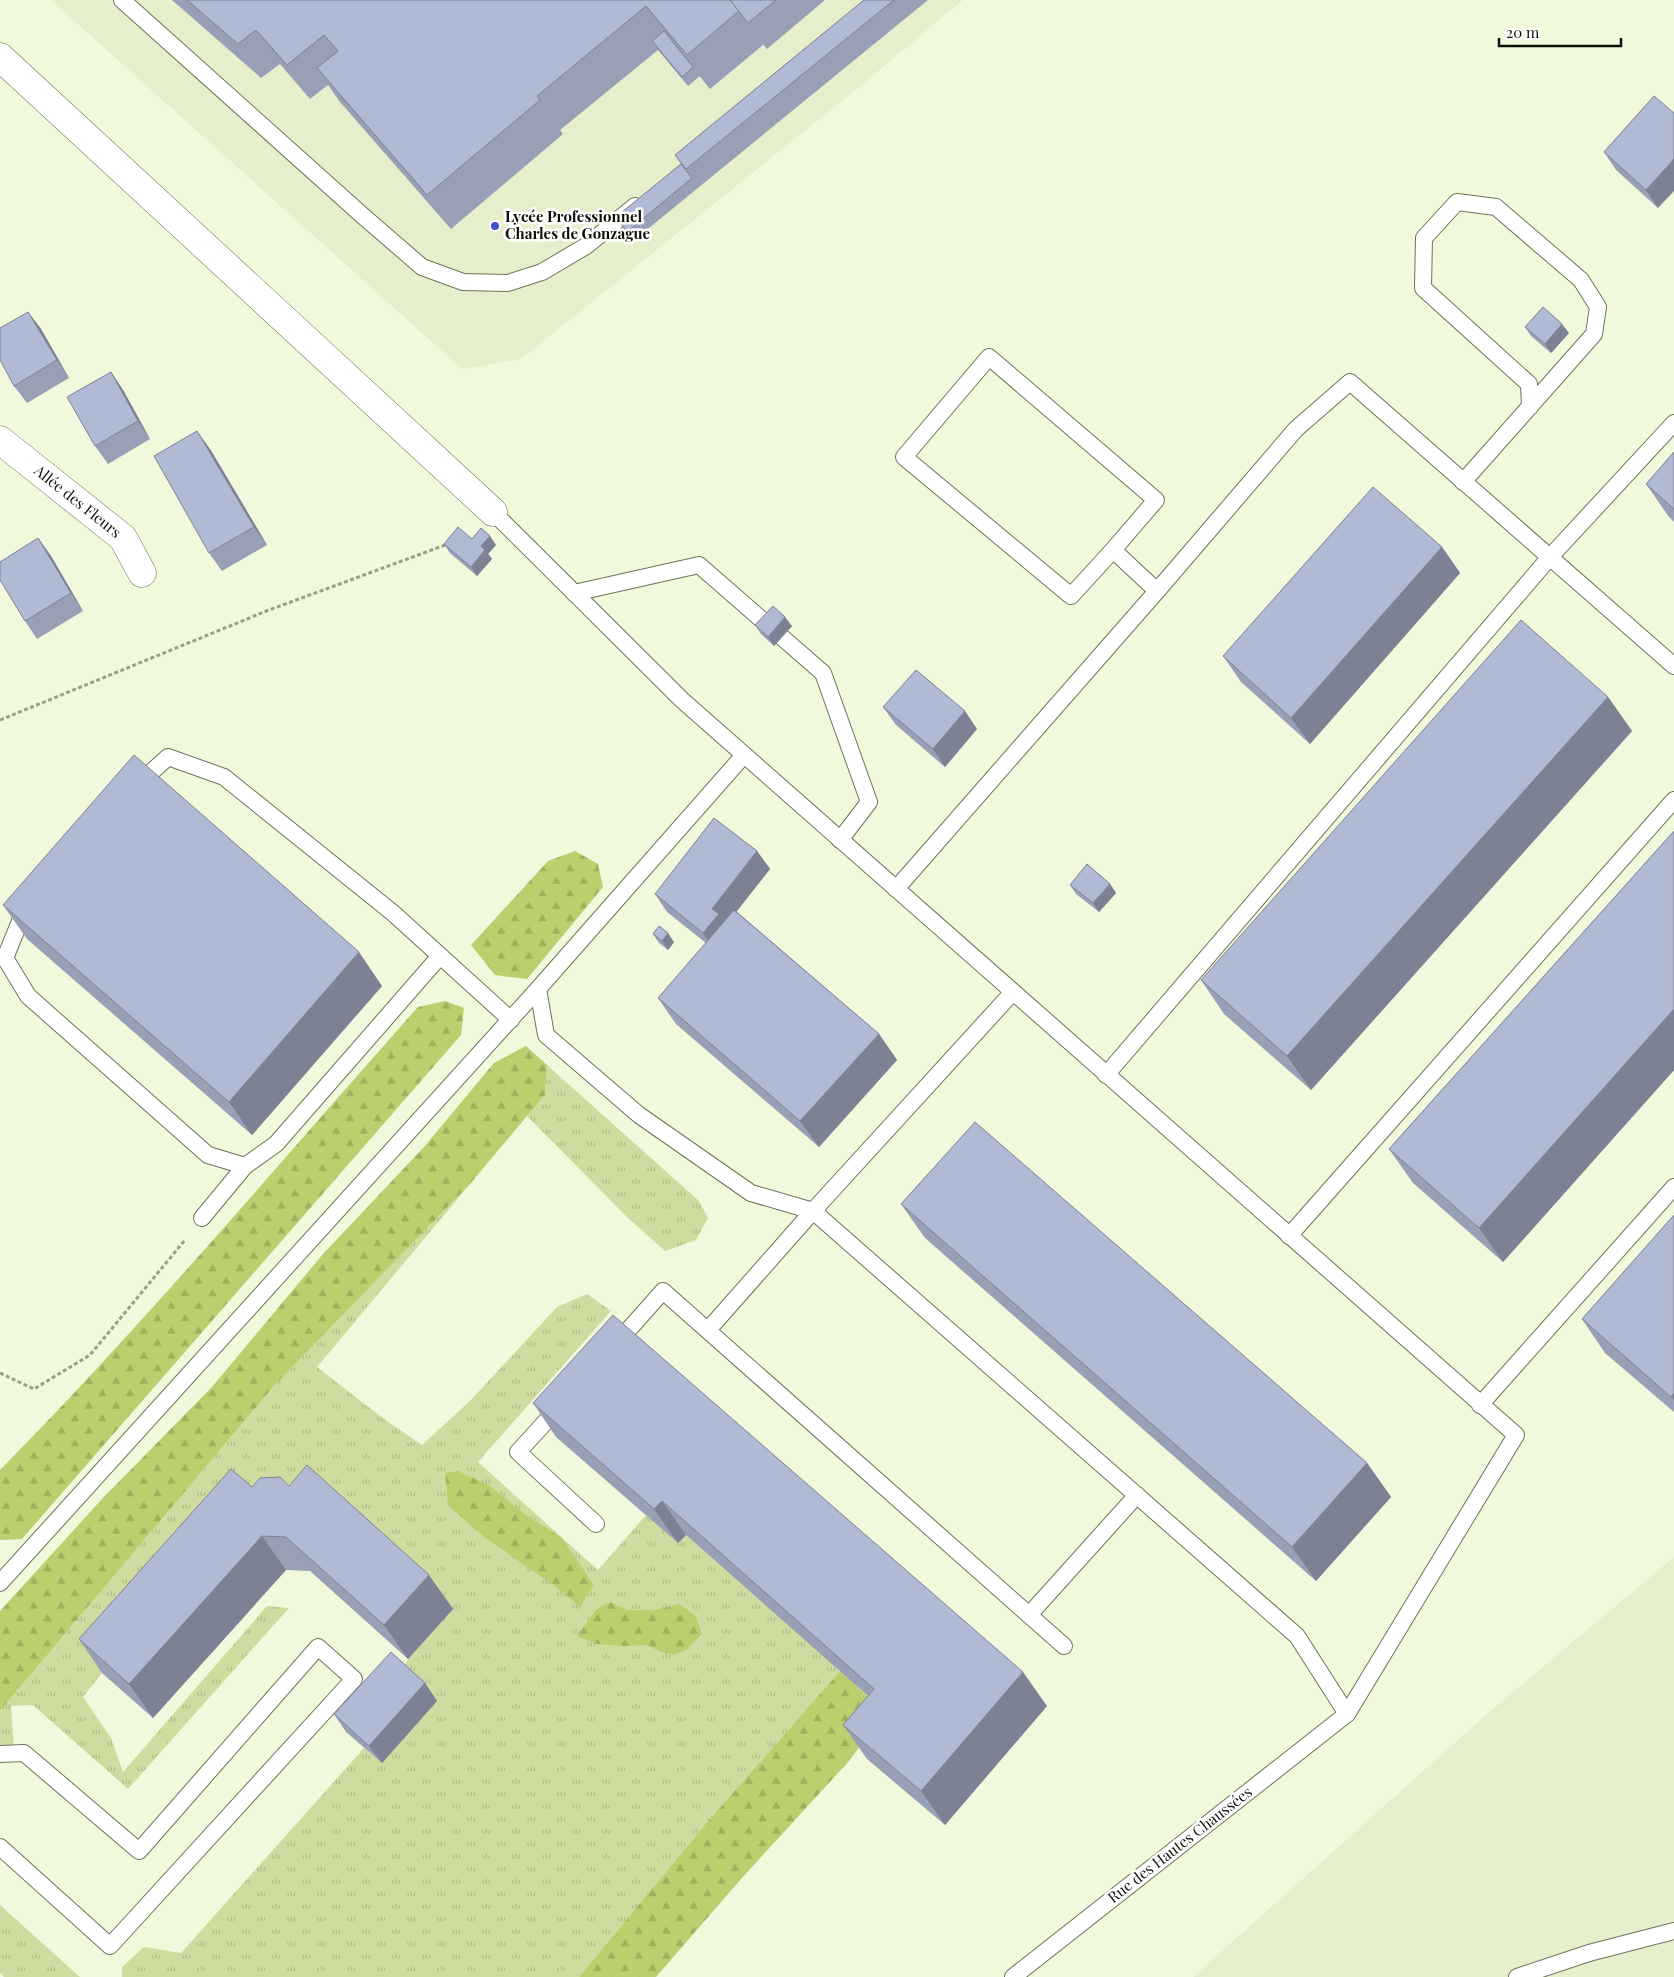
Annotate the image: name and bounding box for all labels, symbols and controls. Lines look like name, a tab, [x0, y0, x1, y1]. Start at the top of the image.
scale bar	[1499, 15, 1622, 47]
text: 20 m	[1506, 22, 1540, 42]
place label: Lycée Professionnel Charles de Gonzague	[505, 206, 651, 243]
marker: Lycée Professionnel Charles de Gonzague	[489, 220, 501, 232]
street label: Allée des Fleurs	[30, 459, 126, 542]
street label: Rue des Hautes Chaussées	[1103, 1782, 1256, 1907]

